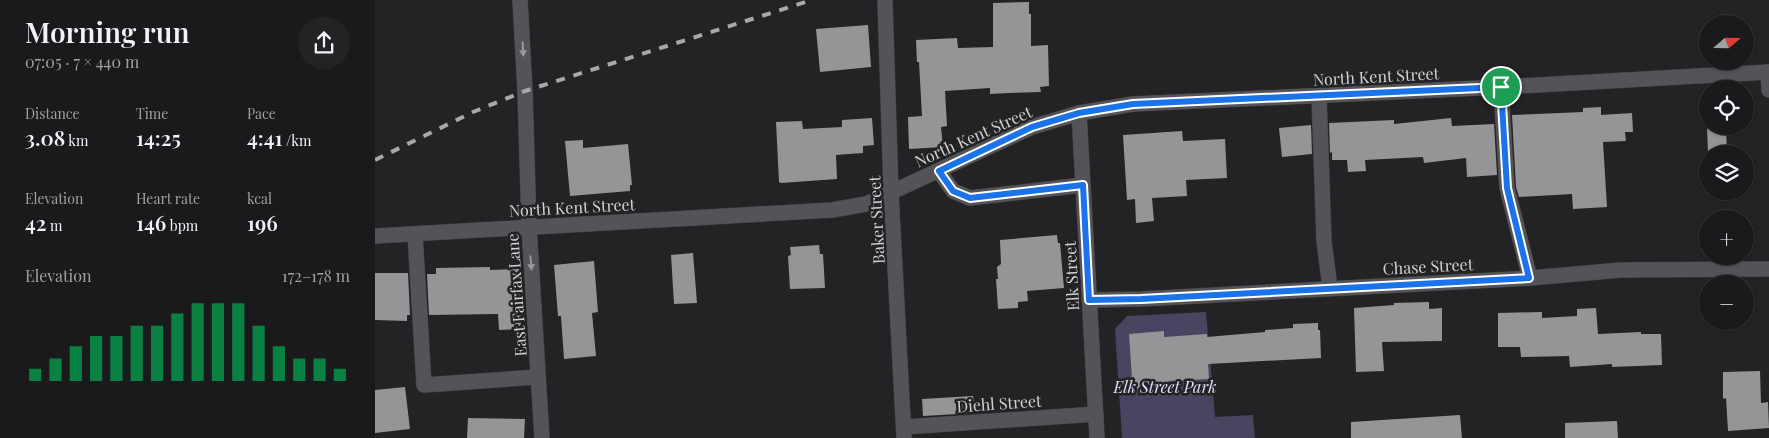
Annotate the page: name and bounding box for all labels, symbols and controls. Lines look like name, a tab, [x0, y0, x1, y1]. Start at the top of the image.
text: Morning run	[25, 13, 189, 50]
north arrow	[1699, 15, 1754, 70]
map controls	[1699, 15, 1754, 330]
button: share	[298, 17, 350, 69]
one-way arrow	[519, 41, 527, 57]
text: 07:05 · 7 × 440 m	[25, 51, 139, 72]
street label: North Kent Street	[1312, 62, 1440, 90]
pin	[1480, 66, 1522, 108]
icon: arrive	[1487, 73, 1515, 101]
button: locate	[1699, 80, 1754, 135]
street label: North Kent Street	[911, 101, 1035, 171]
text: Distance	[25, 104, 80, 123]
text: Time	[136, 104, 168, 123]
text: Pace	[247, 104, 276, 123]
text: 3.08	[25, 123, 65, 151]
text: 14:25	[136, 123, 181, 151]
text: 4:41	[247, 123, 283, 151]
text: km	[65, 131, 88, 150]
text: /km	[283, 131, 311, 150]
button: layers	[1699, 145, 1754, 200]
street label: Baker Street	[863, 175, 889, 265]
text: Elevation	[25, 189, 83, 208]
text: Heart rate	[136, 189, 200, 208]
text: kcal	[247, 189, 272, 208]
street label: North Kent Street	[508, 193, 636, 221]
text: 42	[25, 208, 47, 236]
text: 146	[136, 208, 166, 236]
text: 196	[247, 208, 278, 236]
button: +	[1699, 210, 1754, 265]
text: m	[47, 216, 62, 235]
text: bpm	[166, 216, 198, 235]
street label: East Fairfax Lane	[501, 233, 531, 357]
street label: Elk Street	[1059, 240, 1083, 311]
street label: Chase Street	[1382, 253, 1474, 279]
one-way arrow	[528, 256, 536, 272]
text: Elevation	[25, 265, 92, 286]
text: 172–178 m	[282, 265, 350, 286]
button: −	[1699, 275, 1754, 330]
park label: Elk Street Park	[1112, 376, 1217, 397]
street label: Diehl Street	[956, 390, 1043, 416]

